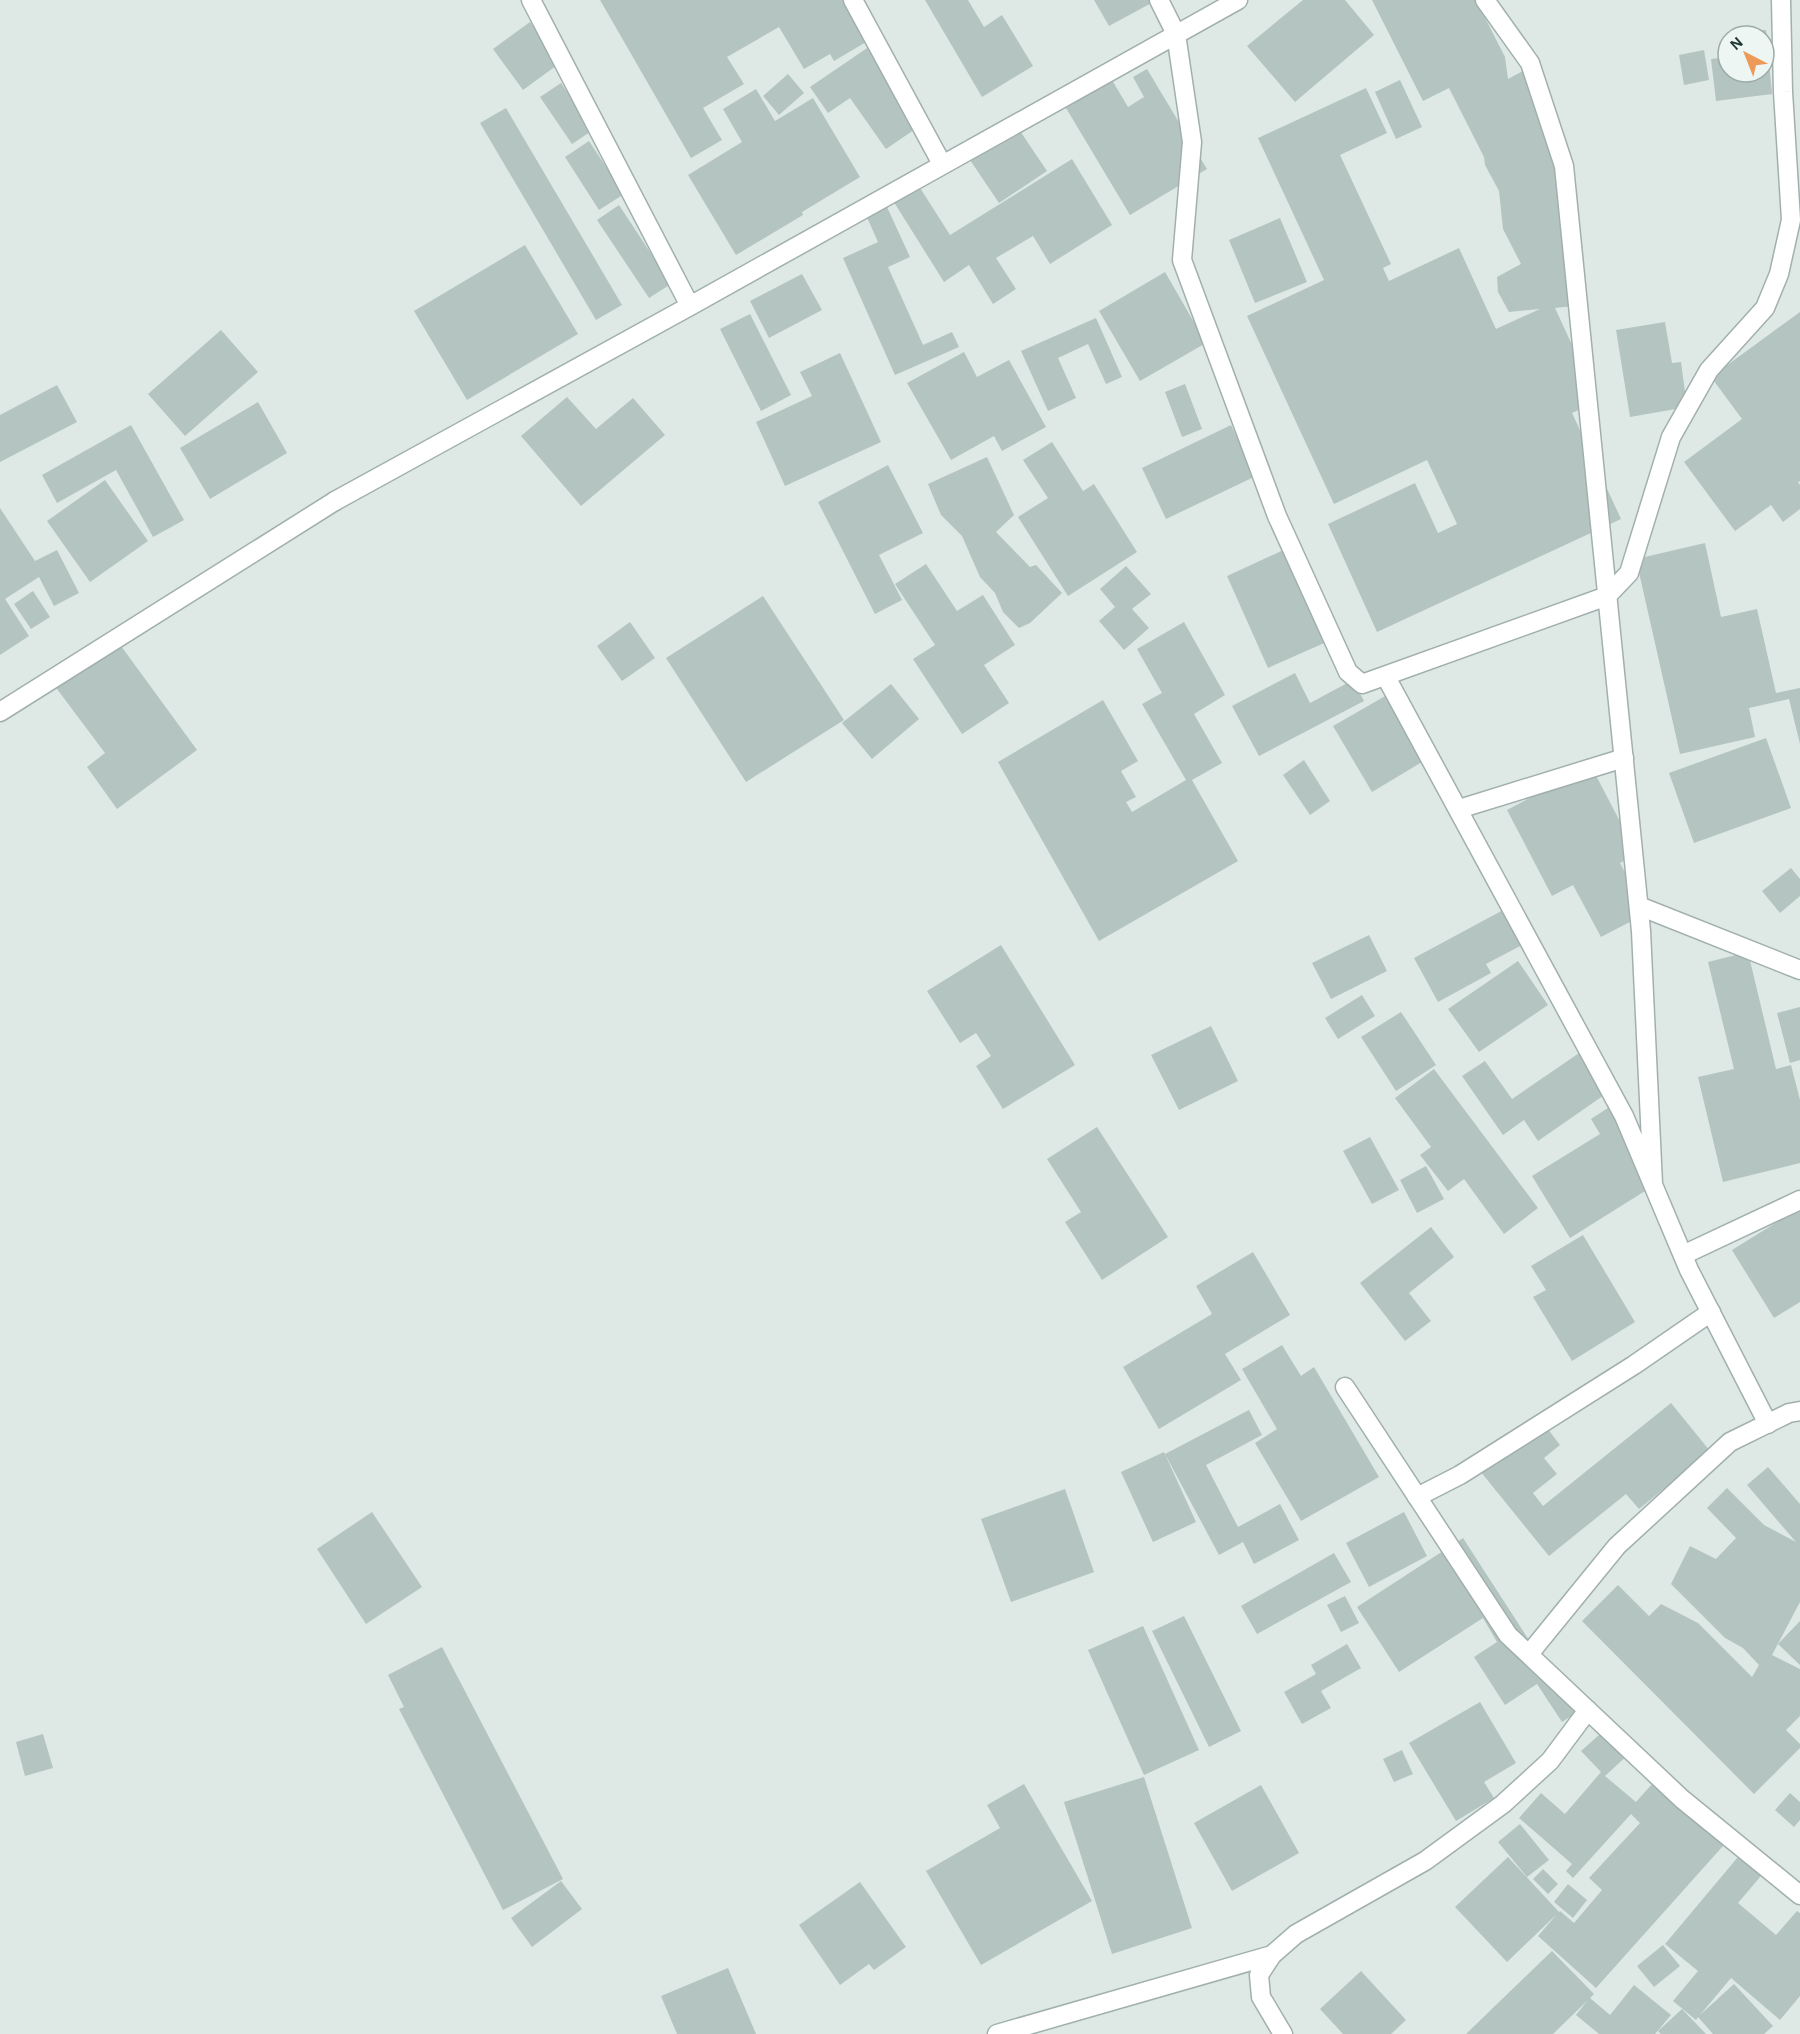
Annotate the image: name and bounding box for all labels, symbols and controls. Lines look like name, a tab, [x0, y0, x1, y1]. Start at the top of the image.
north arrow	[1716, 24, 1776, 84]
text: N	[1727, 34, 1746, 53]

